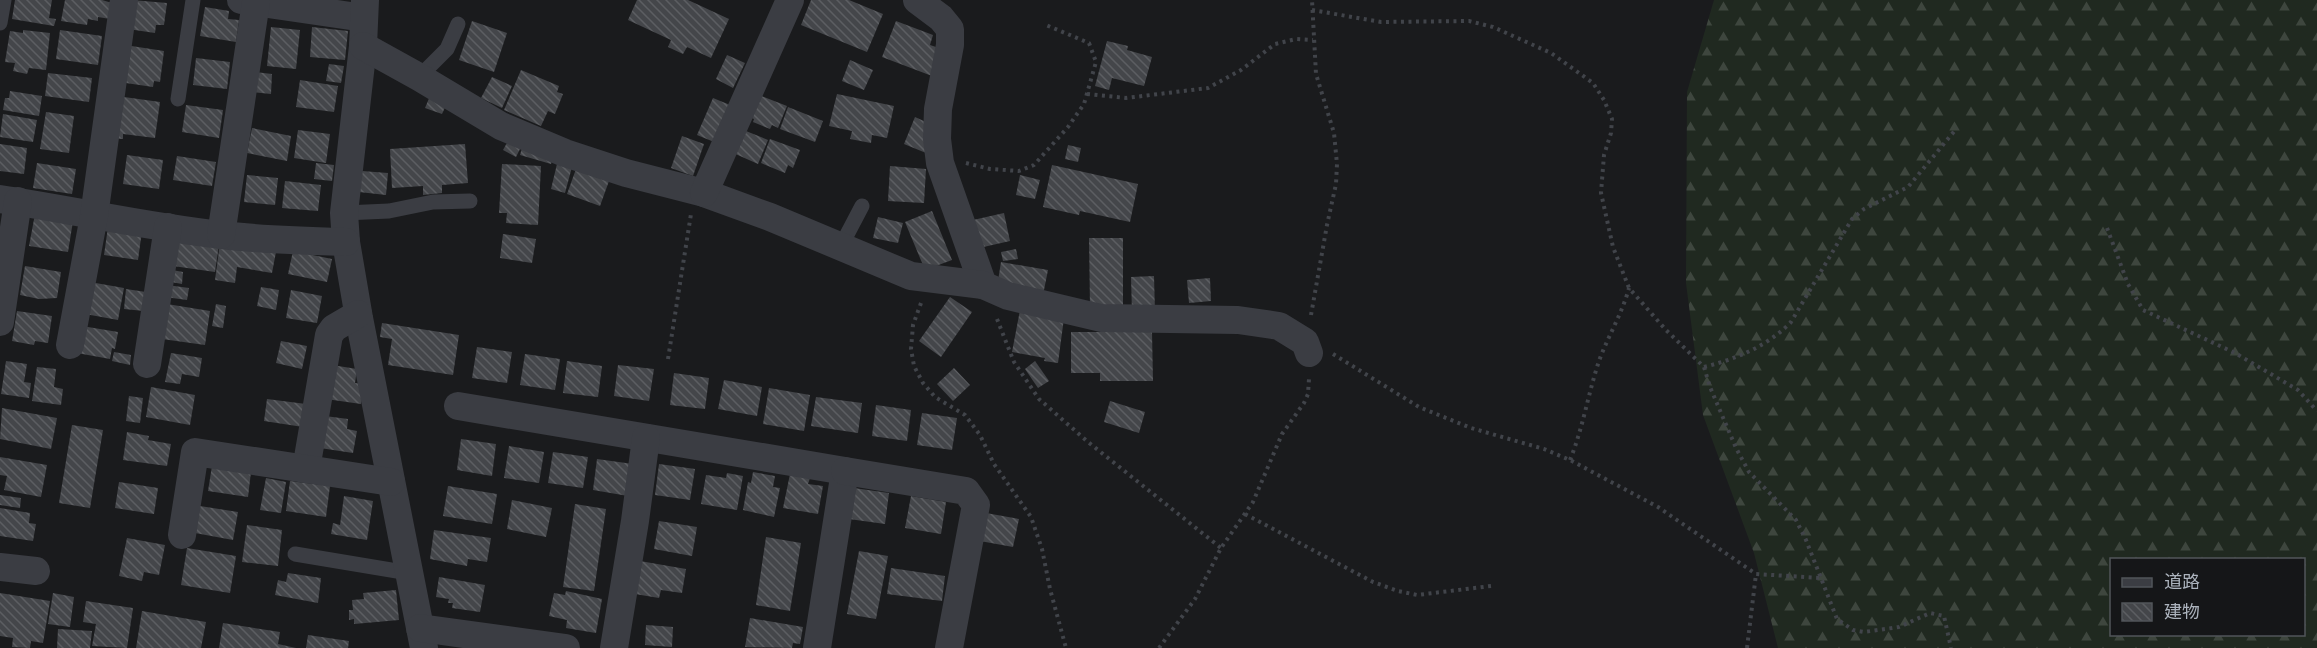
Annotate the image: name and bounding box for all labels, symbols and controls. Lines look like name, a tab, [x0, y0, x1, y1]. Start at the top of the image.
legend	[2110, 558, 2305, 636]
text: 道路	[2164, 570, 2200, 592]
text: 建物	[2164, 600, 2200, 622]

